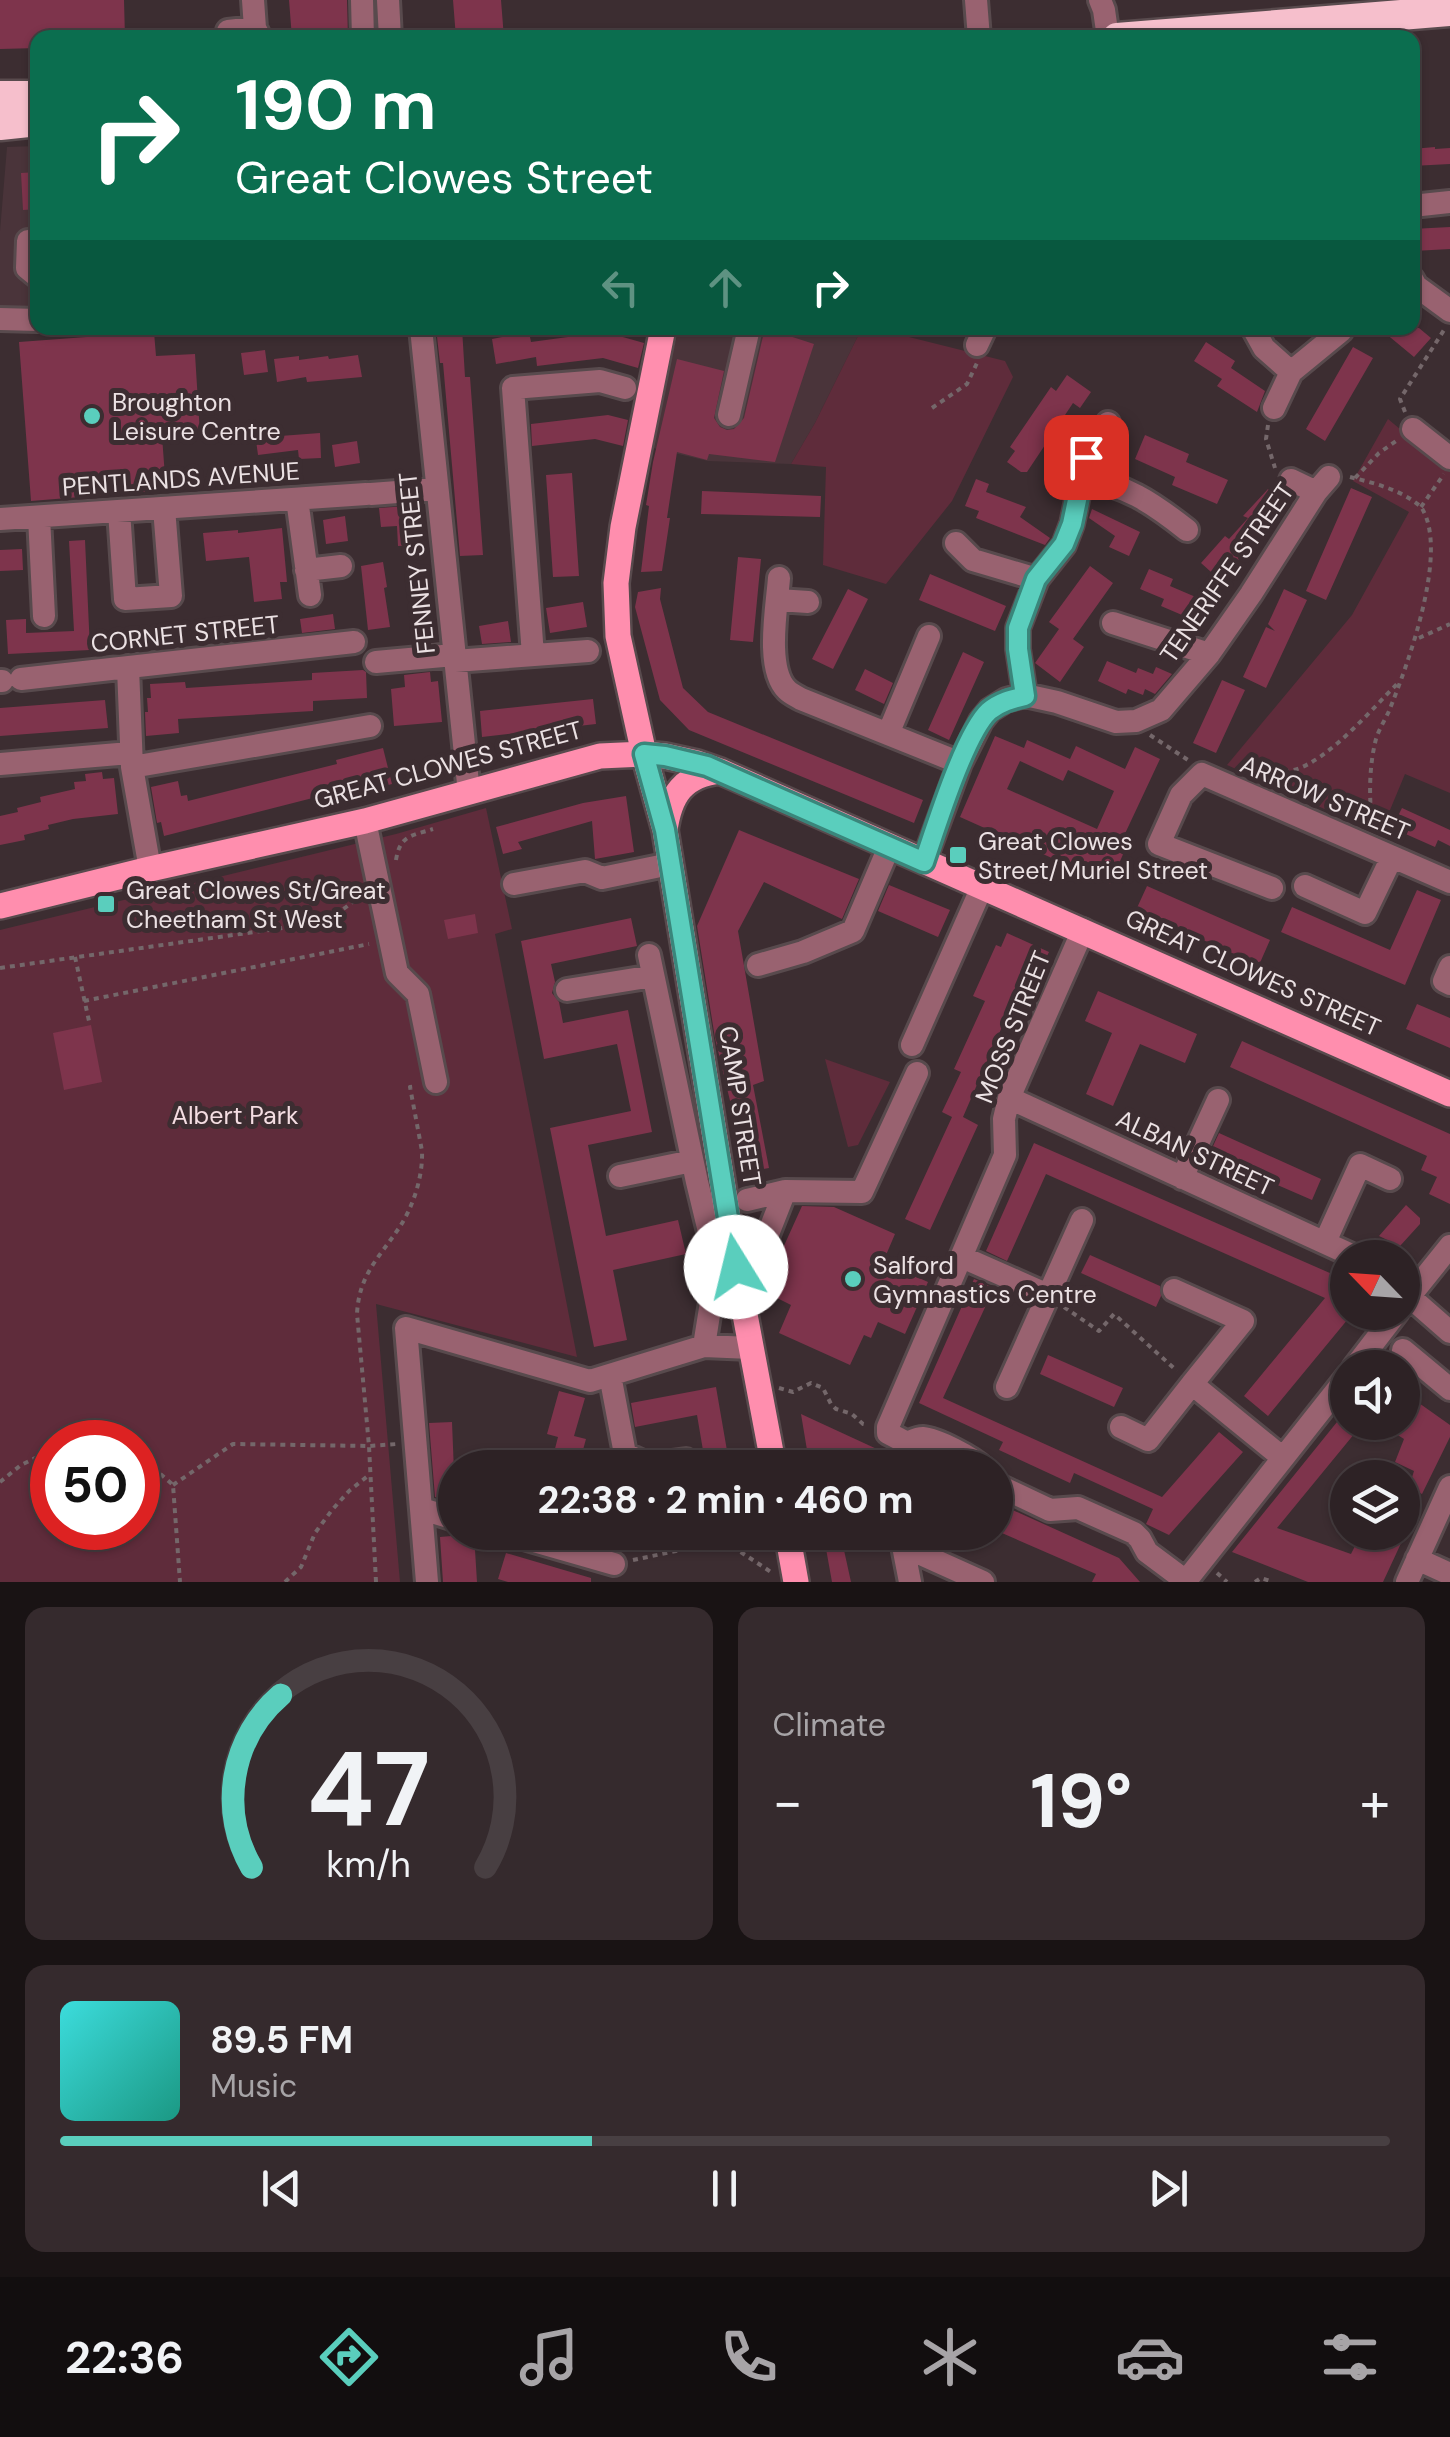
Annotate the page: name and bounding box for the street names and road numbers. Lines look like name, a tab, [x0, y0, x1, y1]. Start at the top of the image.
street label: PENTLANDS AVENUE	[61, 454, 301, 504]
street label: FENNEY STREET	[391, 470, 443, 656]
street label: TENERIFFE STREET	[1152, 476, 1302, 670]
street label: CORNET STREET	[89, 608, 281, 660]
street label: GREAT CLOWES STREET	[310, 713, 586, 817]
street label: ARROW STREET	[1235, 747, 1415, 849]
street label: GREAT CLOWES STREET	[1120, 902, 1386, 1044]
street label: MOSS STREET	[967, 946, 1059, 1108]
street label: CAMP STREET	[711, 1024, 769, 1188]
street label: ALBAN STREET	[1111, 1102, 1279, 1204]

